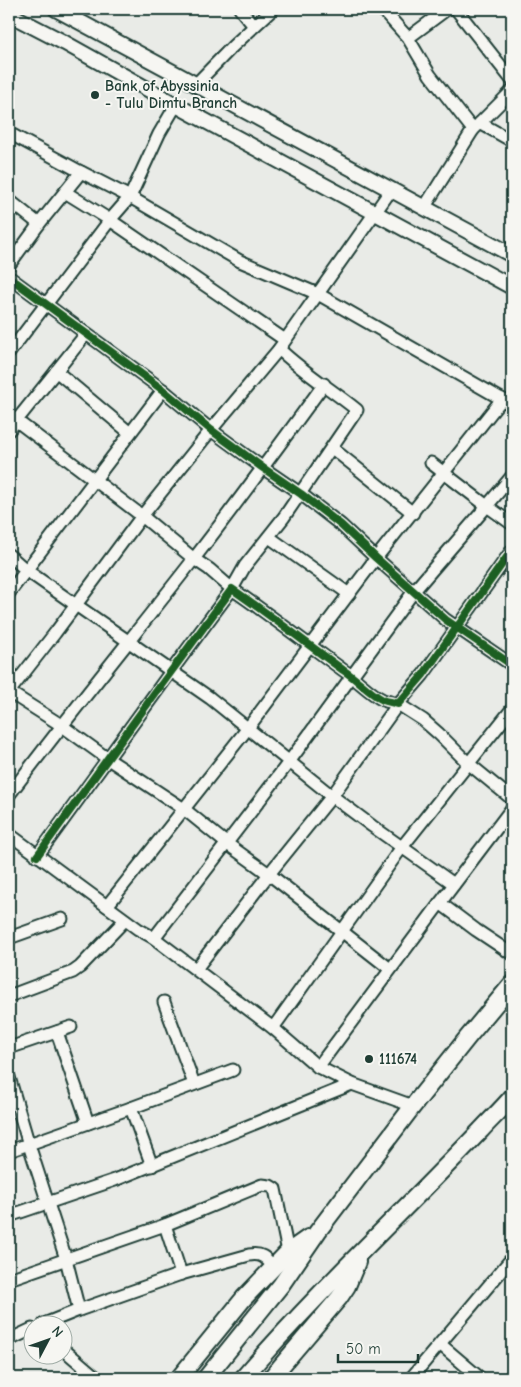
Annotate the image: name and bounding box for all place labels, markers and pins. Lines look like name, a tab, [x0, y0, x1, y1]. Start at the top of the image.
place label: Bank of Abyssinia - Tulu Dimtu Branch	[105, 77, 237, 112]
marker: Bank of Abyssinia - Tulu Dimtu Branch	[89, 89, 101, 101]
place label: 111674	[379, 1050, 417, 1068]
marker: 111674	[363, 1053, 375, 1065]

